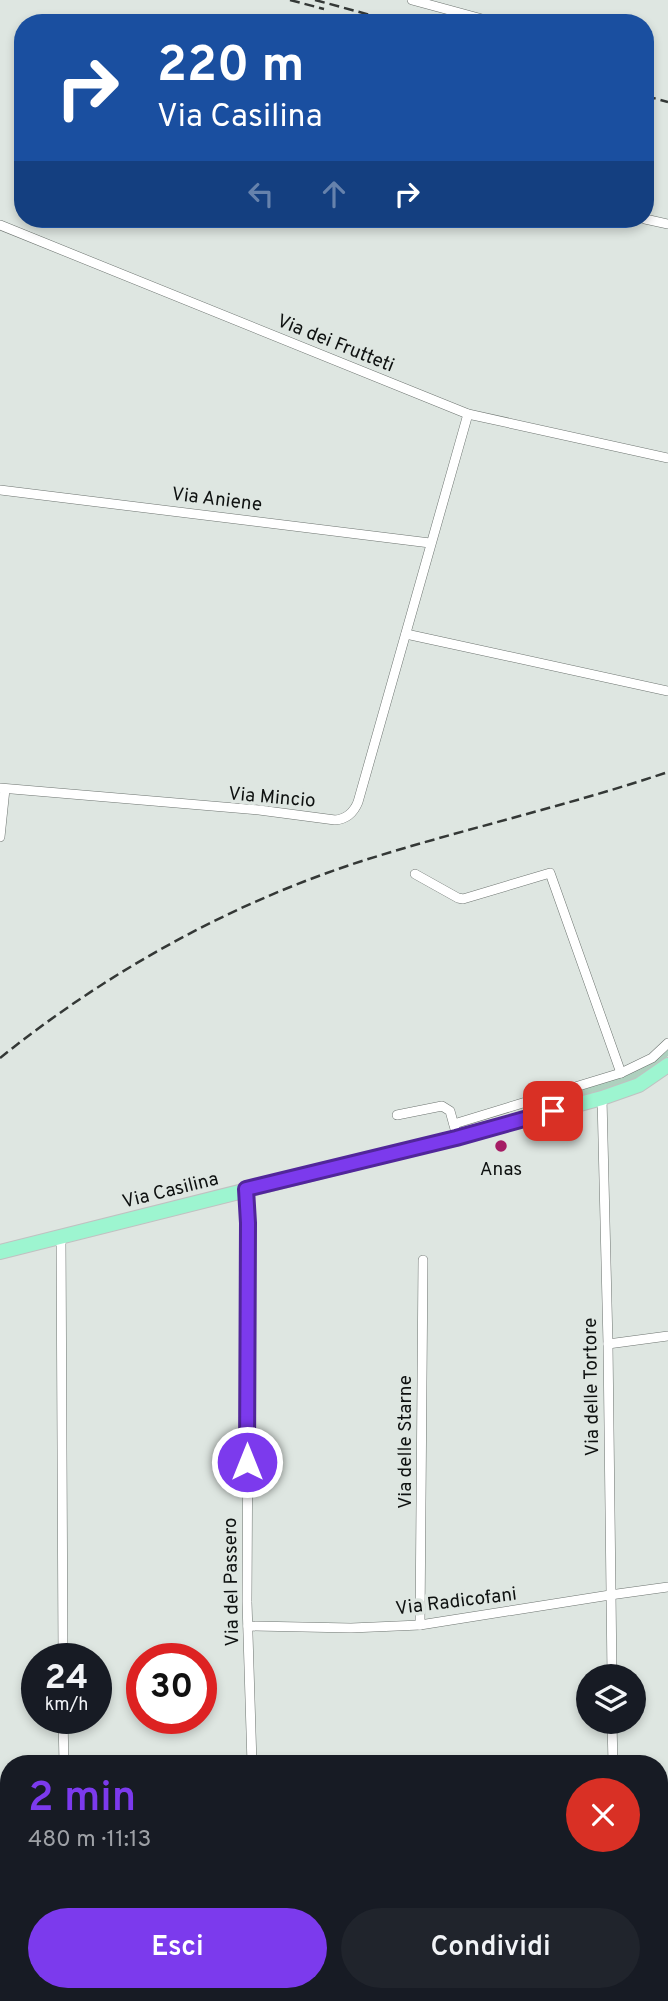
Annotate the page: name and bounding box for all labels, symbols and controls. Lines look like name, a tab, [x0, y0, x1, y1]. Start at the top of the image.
text: 220 m	[157, 37, 304, 99]
icon: right	[42, 42, 133, 133]
text: Via Casilina	[157, 98, 323, 138]
icon: left	[242, 175, 280, 213]
icon: ahead	[315, 175, 353, 213]
icon: right	[388, 175, 426, 213]
street label: Via dei Frutteti	[273, 309, 397, 378]
street label: Via Aniene	[170, 483, 263, 517]
street label: Via Mincio	[227, 782, 317, 814]
pin	[523, 1081, 583, 1141]
icon: arrive	[534, 1092, 572, 1130]
marker: Anas	[493, 1138, 509, 1154]
place label: Anas	[480, 1158, 522, 1182]
street label: Via Casilina	[120, 1167, 221, 1214]
street label: Via delle Tortore	[579, 1317, 605, 1456]
street label: Via delle Starne	[394, 1375, 418, 1509]
position arrow	[210, 1425, 284, 1499]
street label: Via del Passero	[219, 1517, 245, 1647]
street label: Via Radicofani	[394, 1583, 518, 1621]
speed limit sign: 30	[126, 1643, 217, 1734]
text: 24	[45, 1657, 88, 1701]
map controls	[576, 1664, 646, 1734]
button: layers	[576, 1664, 646, 1734]
text: km/h	[45, 1694, 88, 1717]
text: 2 min	[28, 1773, 136, 1826]
button: close	[566, 1778, 640, 1852]
text: 480 m · 11:13	[28, 1826, 151, 1855]
button: Esci	[28, 1908, 327, 1988]
button: Condividi	[341, 1908, 640, 1988]

